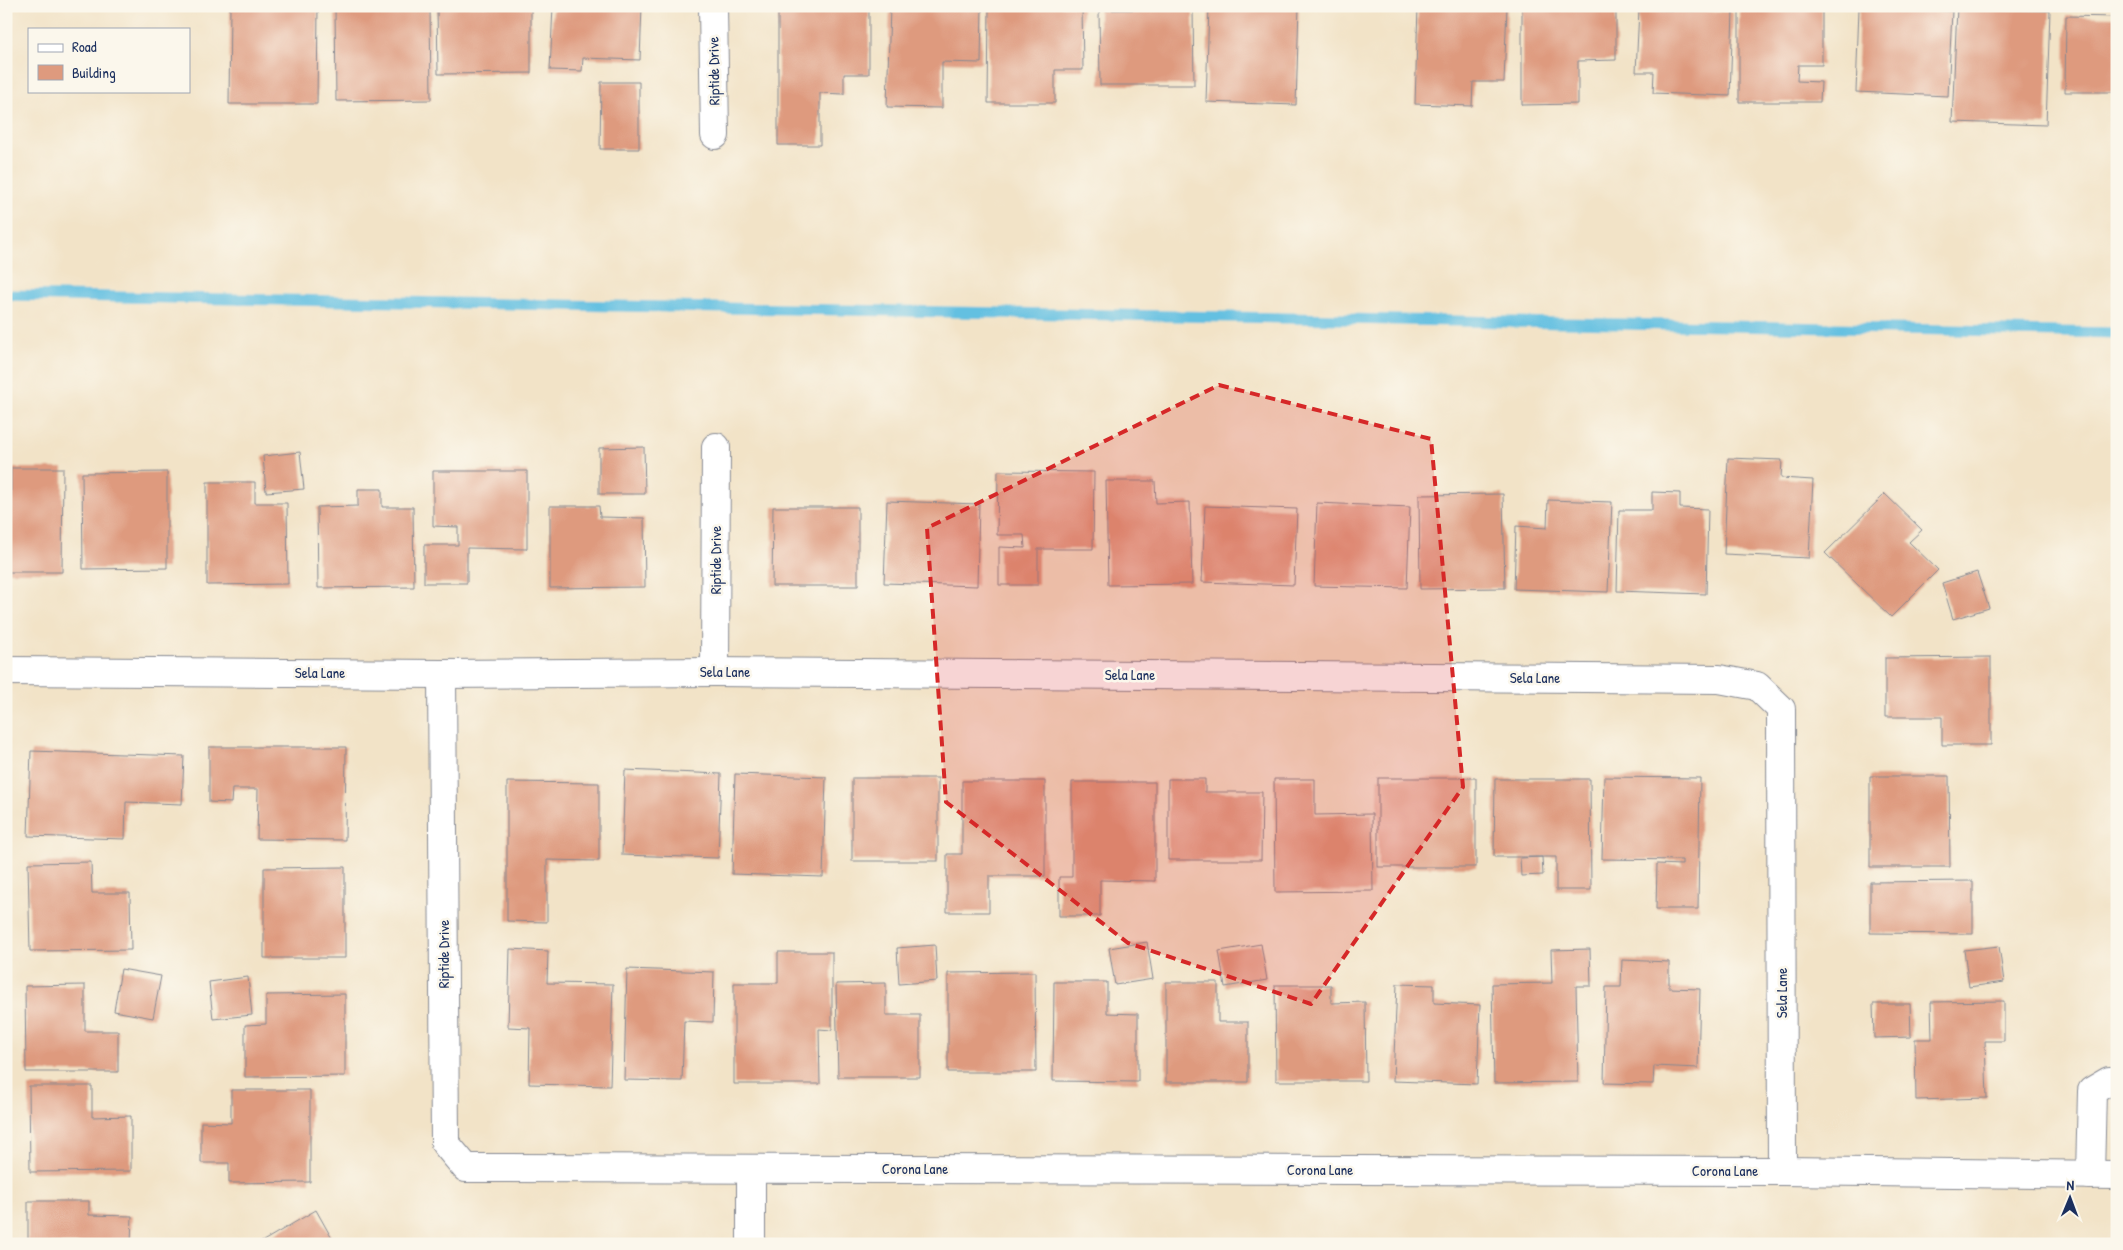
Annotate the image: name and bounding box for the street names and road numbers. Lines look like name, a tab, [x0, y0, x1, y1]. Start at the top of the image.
street label: Riptide Drive	[702, 37, 725, 105]
street label: Riptide Drive	[705, 526, 726, 594]
street label: Sela Lane	[700, 661, 750, 682]
street label: Sela Lane	[295, 662, 345, 683]
street label: Sela Lane	[1105, 664, 1155, 685]
street label: Sela Lane	[1510, 667, 1560, 688]
street label: Riptide Drive	[433, 920, 454, 988]
street label: Sela Lane	[1771, 968, 1792, 1018]
street label: Corona Lane	[882, 1158, 948, 1179]
street label: Corona Lane	[1287, 1159, 1353, 1180]
street label: Corona Lane	[1692, 1160, 1758, 1181]

